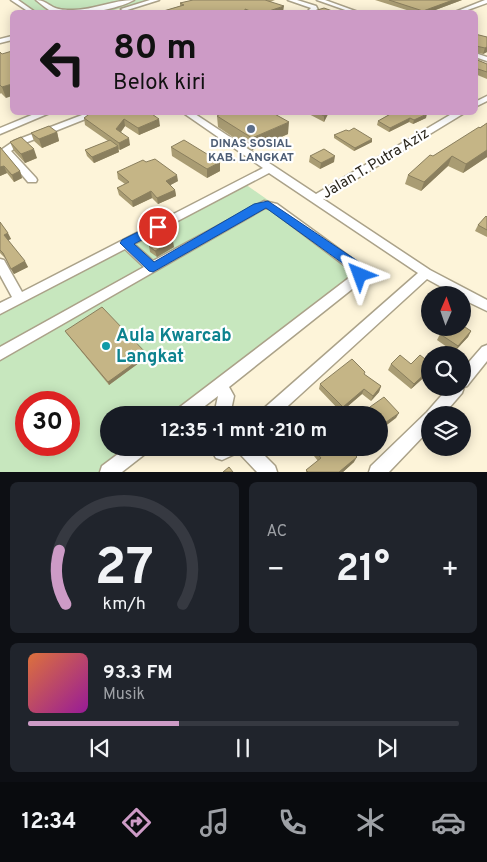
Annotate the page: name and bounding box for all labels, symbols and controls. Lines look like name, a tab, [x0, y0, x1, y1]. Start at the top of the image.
text: 80 m	[113, 27, 197, 71]
icon: left	[30, 30, 95, 95]
text: Belok kiri	[113, 70, 206, 97]
marker: DINAS SOSIAL KAB. LANGKAT	[245, 123, 257, 135]
street label: Jalan T. Putra Aziz	[319, 124, 433, 204]
place label: DINAS SOSIAL KAB. LANGKAT	[208, 136, 294, 166]
pin	[137, 206, 179, 248]
icon: arrive	[144, 213, 172, 241]
position arrow	[333, 248, 385, 300]
north arrow	[421, 286, 471, 336]
map controls	[421, 286, 471, 456]
place label: Aula Kwarcab Langkat	[116, 325, 232, 369]
marker: Aula Kwarcab Langkat	[100, 340, 112, 352]
button: search	[421, 346, 471, 396]
speed limit sign: 30	[15, 391, 80, 456]
button: layers	[421, 406, 471, 456]
text: 12:35 · 1 mnt · 210 m	[161, 419, 327, 443]
text: AC	[267, 522, 287, 542]
text: 27	[95, 537, 154, 603]
text: 21°	[336, 546, 390, 595]
text: −	[267, 553, 285, 589]
text: +	[441, 553, 459, 589]
text: km/h	[103, 593, 146, 616]
text: 93.3 FM	[103, 661, 173, 685]
text: Musik	[103, 685, 145, 705]
icon: previous	[86, 734, 114, 762]
icon: pause	[229, 734, 257, 762]
icon: next	[373, 734, 401, 762]
icon: directions	[119, 805, 154, 840]
icon: music	[197, 805, 232, 840]
icon: phone	[275, 805, 310, 840]
icon: climate	[353, 805, 388, 840]
icon: car	[431, 805, 466, 840]
text: 12:34	[21, 809, 76, 836]

